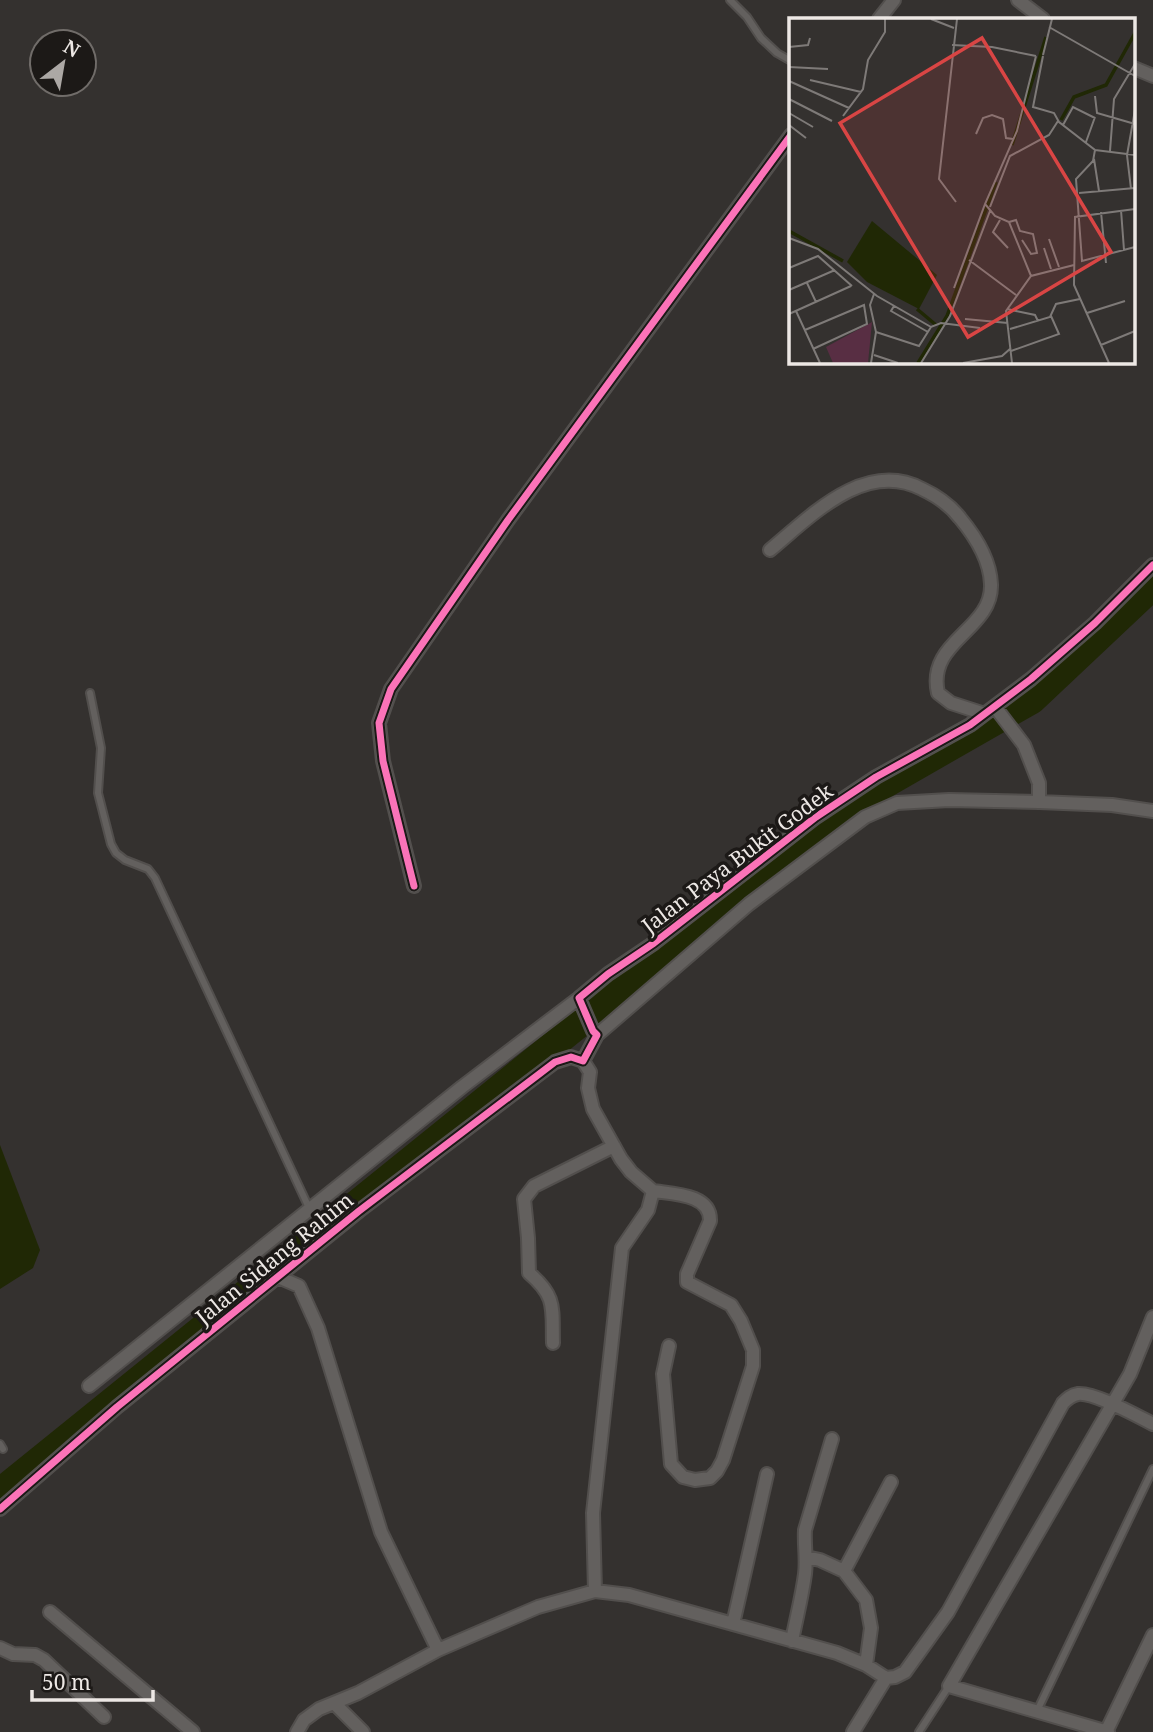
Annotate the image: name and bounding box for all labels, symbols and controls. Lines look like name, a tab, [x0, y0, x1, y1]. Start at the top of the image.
inset map	[789, 18, 1136, 364]
north arrow	[28, 28, 98, 98]
text: N	[59, 33, 85, 63]
street label: Jalan Paya Bukit Godek	[635, 776, 839, 940]
street label: Jalan Sidang Rahim	[189, 1186, 359, 1331]
scale bar	[32, 1658, 152, 1702]
text: 50 m	[42, 1668, 91, 1696]

